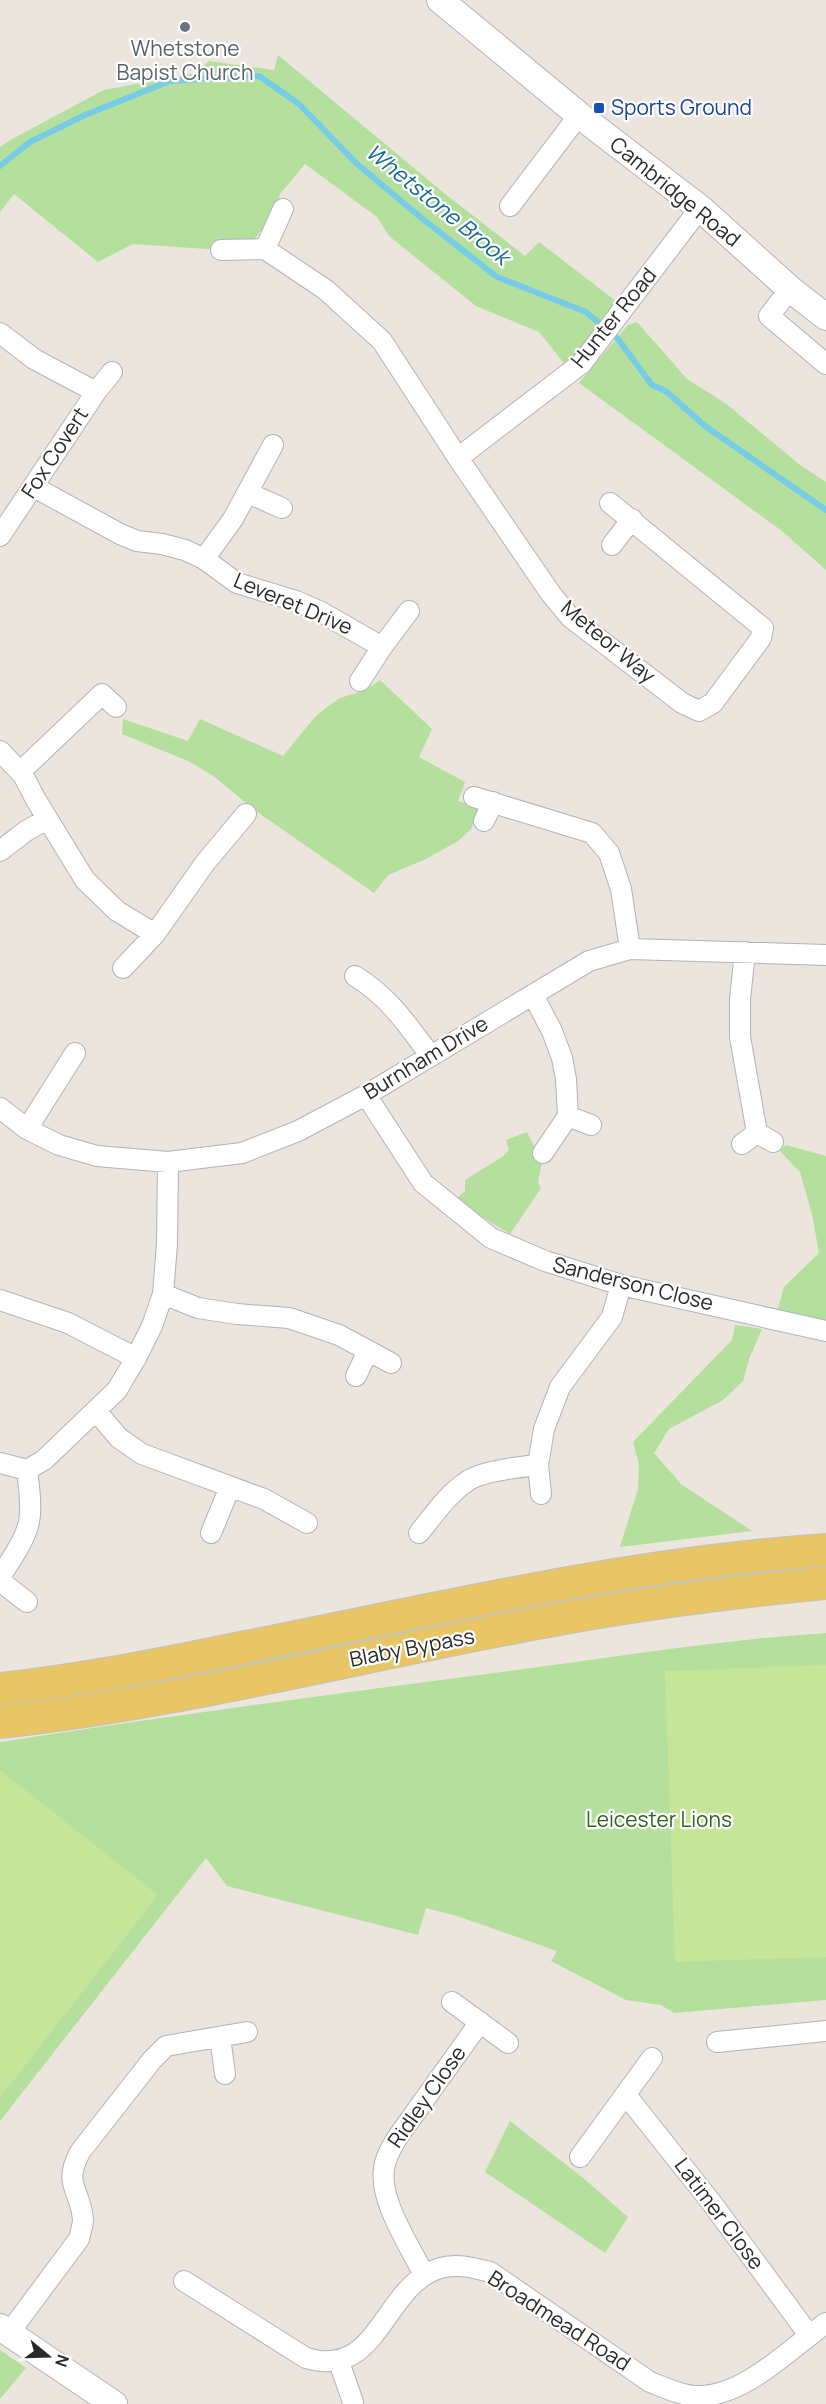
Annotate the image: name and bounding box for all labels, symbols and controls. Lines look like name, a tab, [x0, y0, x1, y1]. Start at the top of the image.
marker: Whetstone Bapist Church	[178, 20, 192, 34]
place label: Whetstone Bapist Church	[117, 34, 253, 86]
place label: Sports Ground	[611, 93, 752, 121]
marker: Sports Ground	[592, 101, 606, 115]
street label: Cambridge Road	[604, 130, 747, 253]
water label: Whetstone Brook	[360, 137, 518, 273]
street label: Hunter Road	[564, 261, 662, 373]
street label: Fox Covert	[14, 402, 94, 503]
street label: Leveret Drive	[230, 565, 357, 641]
street label: Meteor Way	[556, 593, 662, 689]
street label: Burnham Drive	[358, 1009, 493, 1105]
street label: Sanderson Close	[550, 1250, 716, 1317]
street label: Blaby Bypass	[347, 1621, 477, 1673]
park label: Leicester Lions	[586, 1805, 732, 1833]
street label: Ridley Close	[381, 2040, 472, 2153]
street label: Latimer Close	[669, 2152, 771, 2275]
street label: Broadmead Road	[483, 2264, 636, 2377]
north arrow	[18, 2326, 78, 2386]
text: N	[50, 2352, 74, 2370]

